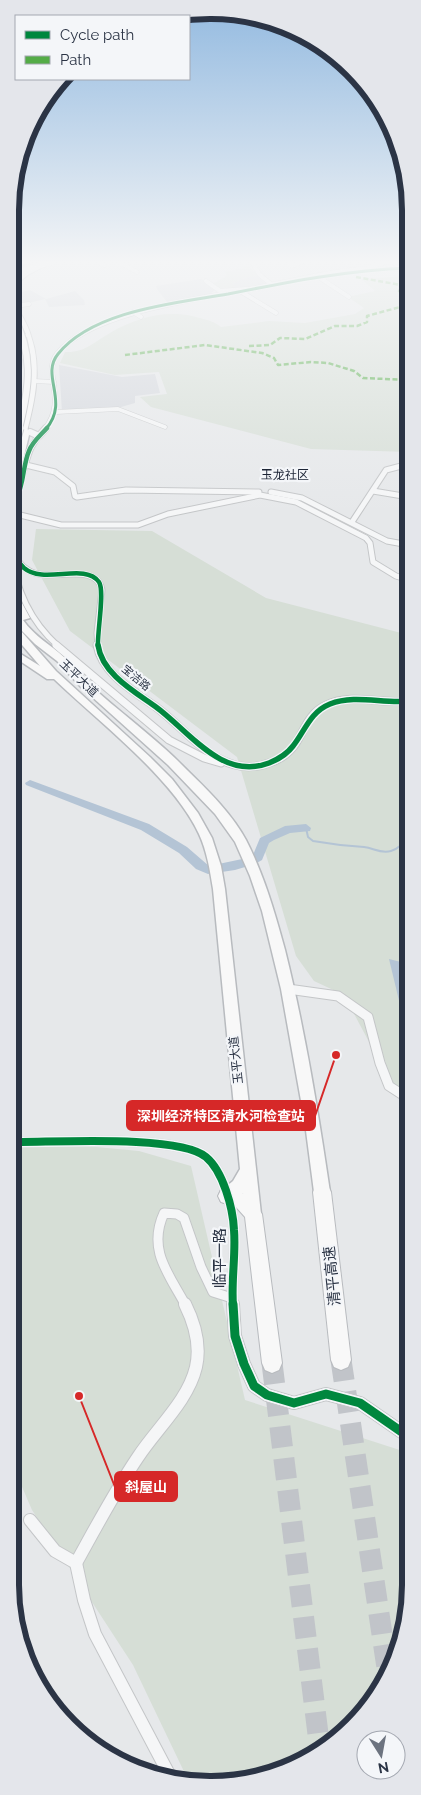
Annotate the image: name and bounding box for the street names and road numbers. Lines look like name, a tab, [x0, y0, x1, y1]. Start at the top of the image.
street label: 玉平大道	[57, 656, 101, 700]
street label: 宝洁路	[119, 662, 153, 694]
street label: 玉平大道	[227, 1035, 245, 1085]
street label: 临平一路	[211, 1228, 229, 1288]
street label: 清平高速	[320, 1245, 344, 1307]

